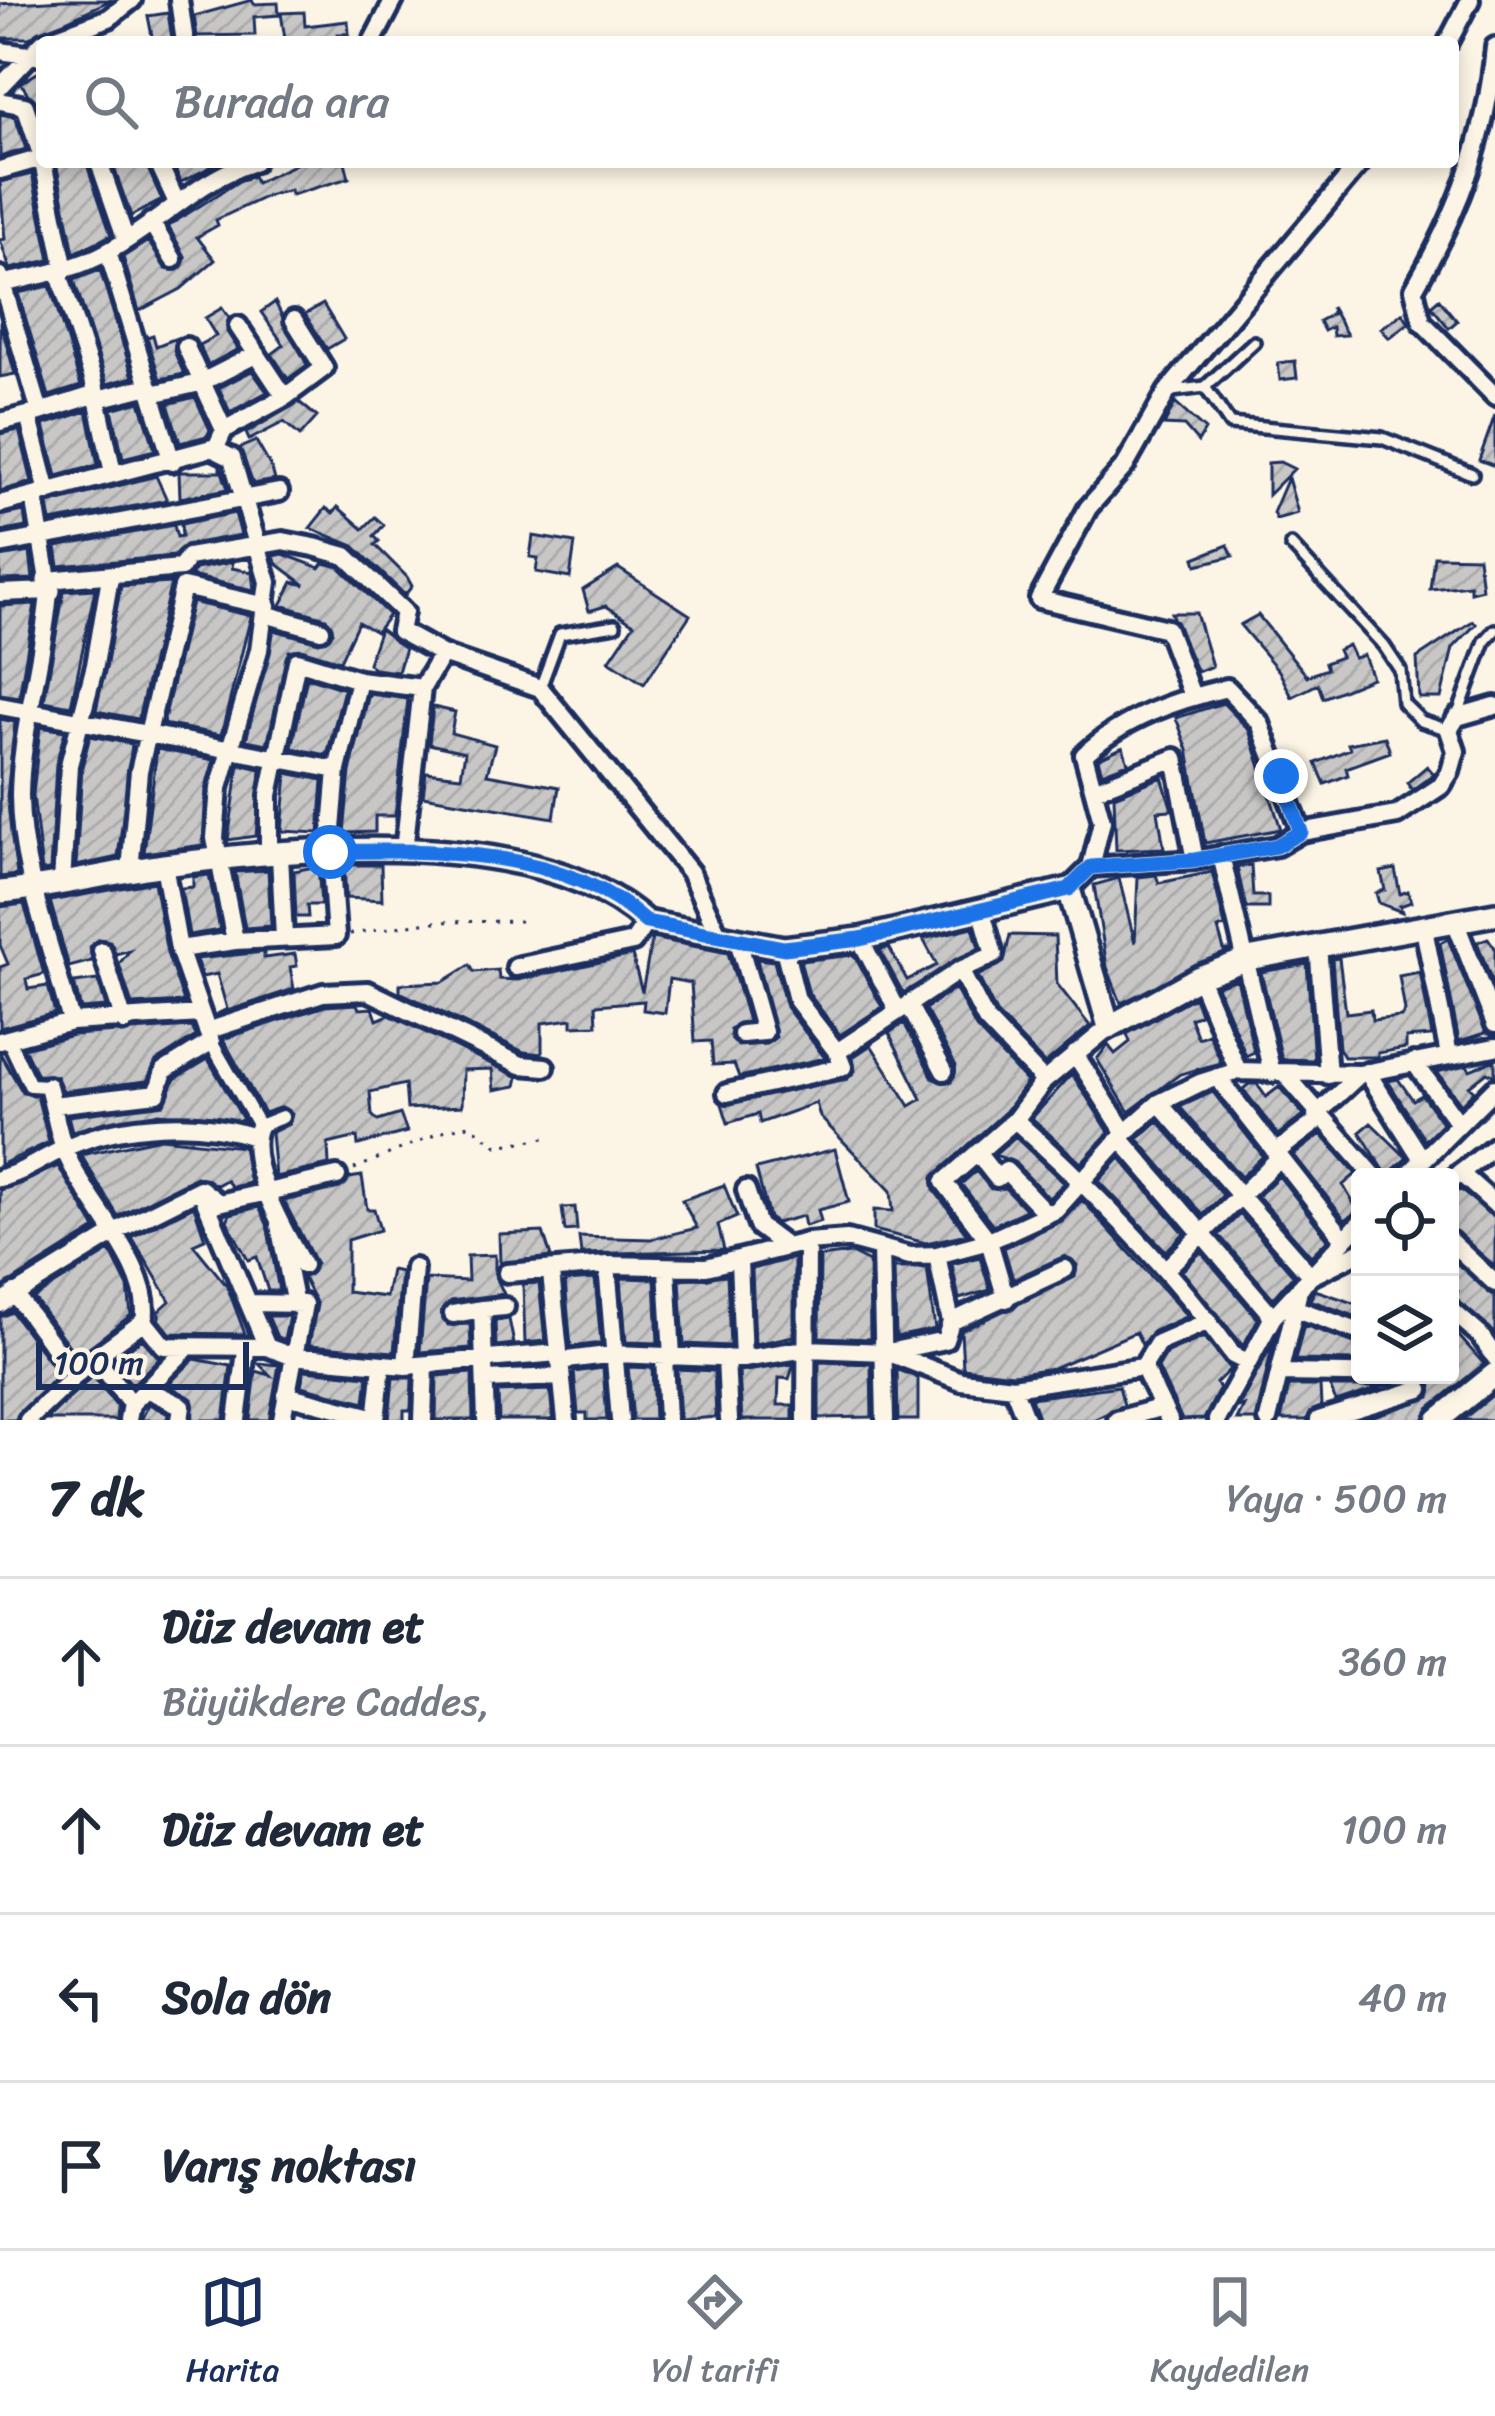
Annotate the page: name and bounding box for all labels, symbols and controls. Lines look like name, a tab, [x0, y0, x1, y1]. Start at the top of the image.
search box	[36, 36, 1459, 168]
text: Burada ara	[174, 62, 389, 142]
icon: search	[78, 69, 144, 135]
route end	[1254, 749, 1308, 803]
route start	[303, 825, 357, 879]
map controls	[1351, 1168, 1459, 1384]
button: locate	[1351, 1168, 1459, 1276]
button: layers	[1351, 1276, 1459, 1384]
text: 100 m	[54, 1334, 144, 1392]
scale bar	[36, 1336, 249, 1389]
text: 7 dk	[48, 1453, 144, 1543]
text: Yaya · 500 m	[1226, 1464, 1447, 1533]
text: Düz devam et	[162, 1587, 424, 1667]
text: 360 m	[1339, 1627, 1447, 1696]
icon: ahead	[48, 1629, 114, 1695]
text: Büyükdere Caddes,	[162, 1667, 490, 1736]
text: Düz devam et	[162, 1790, 424, 1870]
text: 100 m	[1341, 1795, 1447, 1864]
icon: ahead	[48, 1797, 114, 1863]
text: Sola dön	[162, 1958, 331, 2038]
text: 40 m	[1358, 1963, 1447, 2032]
icon: left	[48, 1965, 114, 2031]
text: Varış noktası	[162, 2126, 416, 2206]
icon: arrive	[48, 2133, 114, 2199]
tab: Harita	[186, 2269, 279, 2399]
tab: Yol tarifi	[651, 2269, 779, 2399]
tab: Kaydedilen	[1150, 2269, 1309, 2399]

